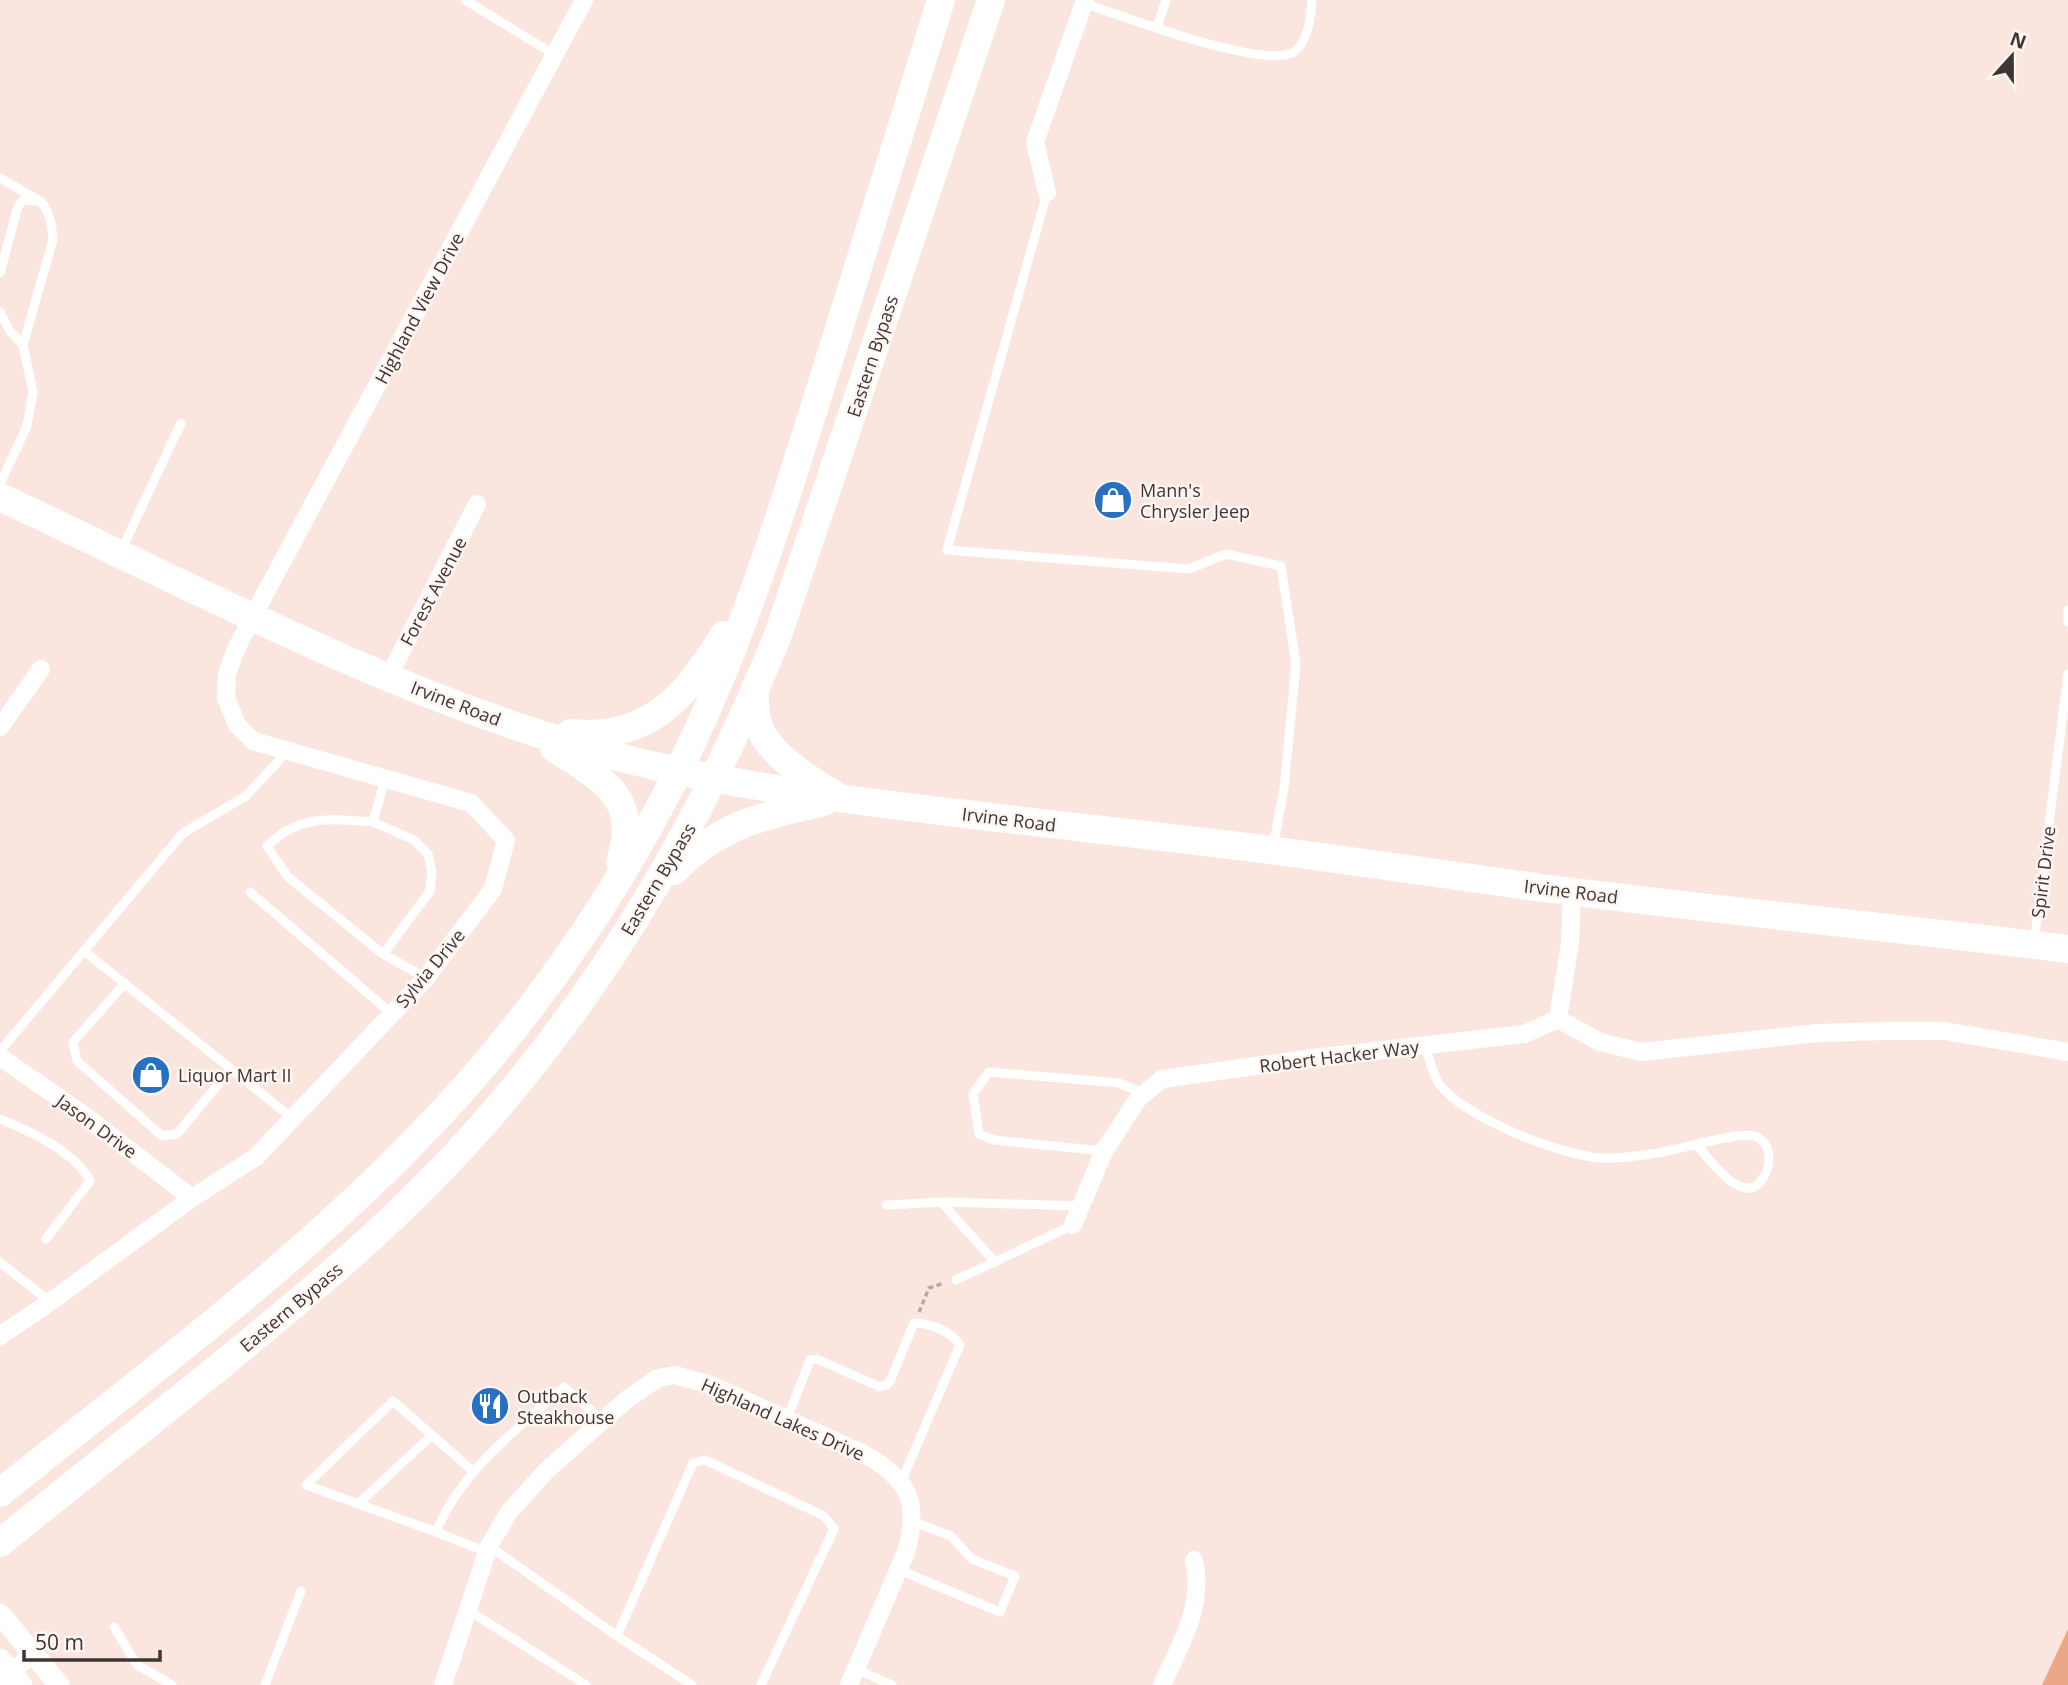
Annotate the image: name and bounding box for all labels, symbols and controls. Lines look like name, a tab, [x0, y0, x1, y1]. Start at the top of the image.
north arrow	[1977, 21, 2047, 91]
text: N	[2006, 25, 2030, 55]
street label: Highland View Drive	[369, 228, 469, 388]
street label: Eastern Bypass	[841, 292, 903, 420]
place label: Mann's Chrysler Jeep	[1140, 478, 1250, 523]
shop icon: Mann's Chrysler Jeep	[1092, 479, 1134, 521]
street label: Forest Avenue	[394, 532, 472, 650]
street label: Irvine Road	[407, 675, 505, 731]
street label: Irvine Road	[961, 801, 1057, 837]
street label: Eastern Bypass	[615, 818, 701, 940]
street label: Spirit Drive	[2025, 825, 2061, 919]
street label: Irvine Road	[1523, 873, 1619, 909]
street label: Sylvia Drive	[390, 924, 470, 1012]
street label: Robert Hacker Way	[1258, 1034, 1421, 1078]
shop icon: Liquor Mart II	[130, 1054, 172, 1096]
place label: Liquor Mart II	[178, 1063, 292, 1087]
street label: Jason Drive	[50, 1087, 142, 1163]
street label: Eastern Bypass	[235, 1257, 347, 1357]
street label: Highland Lakes Drive	[698, 1372, 868, 1466]
place label: Outback Steakhouse	[517, 1384, 614, 1429]
restaurant icon: Outback Steakhouse	[469, 1385, 511, 1427]
scale bar	[24, 1618, 161, 1662]
text: 50 m	[35, 1628, 84, 1656]

